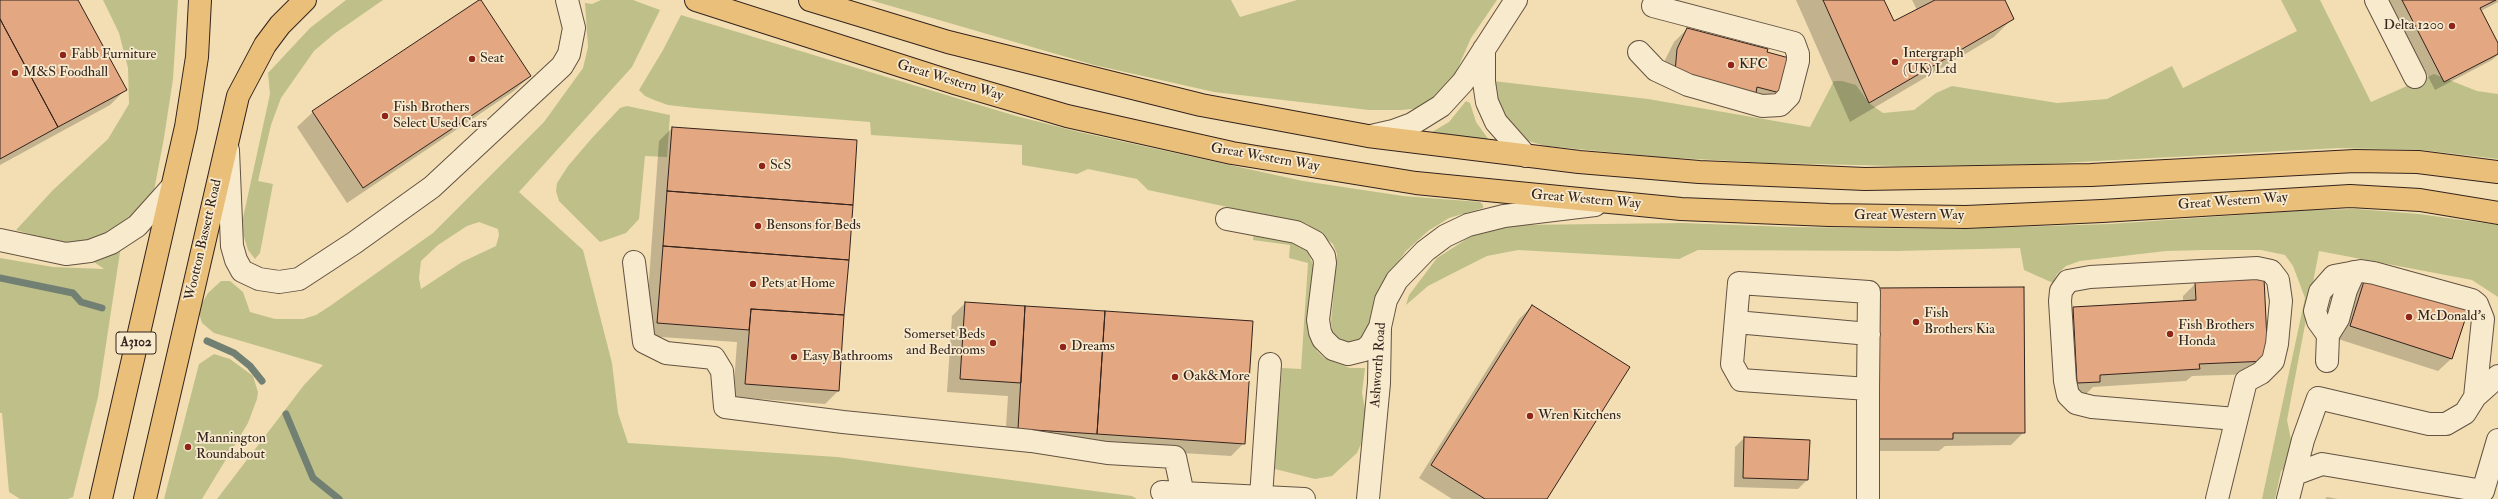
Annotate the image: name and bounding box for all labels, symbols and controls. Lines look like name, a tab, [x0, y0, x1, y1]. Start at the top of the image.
place label: Delta 1200	[2384, 18, 2444, 34]
marker: Delta 1200	[2447, 21, 2457, 31]
place label: Intergraph (UK) Ltd	[1903, 46, 1964, 78]
place label: Fabb Furniture	[71, 47, 156, 63]
marker: Fabb Furniture	[58, 50, 68, 60]
place label: Seat	[480, 51, 504, 67]
marker: Seat	[467, 54, 477, 64]
street label: Great Western Way	[895, 57, 1005, 105]
place label: KFC	[1739, 57, 1768, 73]
marker: Intergraph (UK) Ltd	[1890, 57, 1900, 67]
marker: KFC	[1726, 60, 1736, 70]
place label: M&S Foodhall	[23, 65, 108, 81]
marker: M&S Foodhall	[10, 68, 20, 78]
place label: Fish Brothers Select Used Cars	[393, 100, 487, 132]
marker: Fish Brothers Select Used Cars	[380, 111, 390, 121]
street label: Great Western Way	[1209, 140, 1321, 176]
place label: ScS	[770, 158, 791, 174]
marker: ScS	[757, 161, 767, 171]
street label: Wootton Bassett Road	[182, 178, 226, 302]
street label: Great Western Way	[1530, 187, 1642, 213]
street label: Great Western Way	[2177, 190, 2289, 214]
street label: Great Western Way	[1854, 208, 1964, 224]
place label: Bensons for Beds	[766, 218, 861, 234]
marker: Bensons for Beds	[753, 221, 763, 231]
place label: Pets at Home	[761, 276, 835, 292]
marker: Pets at Home	[748, 279, 758, 289]
place label: Fish Brothers Kia	[1924, 306, 1995, 338]
place label: McDonald's	[2417, 309, 2486, 325]
marker: McDonald's	[2404, 312, 2414, 322]
marker: Fish Brothers Kia	[1911, 317, 1921, 327]
place label: Fish Brothers Honda	[2178, 318, 2254, 350]
street label: Ashworth Road	[1368, 322, 1390, 408]
place label: Somerset Beds and Bedrooms	[904, 327, 985, 360]
marker: Fish Brothers Honda	[2165, 329, 2175, 339]
road number: A3102	[116, 332, 156, 354]
marker: Somerset Beds and Bedrooms	[988, 338, 998, 348]
place label: Dreams	[1071, 339, 1115, 355]
marker: Dreams	[1058, 342, 1068, 352]
place label: Easy Bathrooms	[802, 349, 893, 365]
marker: Easy Bathrooms	[789, 352, 799, 362]
place label: Oak&More	[1183, 369, 1250, 385]
marker: Oak&More	[1170, 372, 1180, 382]
place label: Wren Kitchens	[1538, 408, 1621, 424]
marker: Wren Kitchens	[1525, 411, 1535, 421]
place label: Mannington Roundabout	[196, 431, 266, 464]
marker: Mannington Roundabout	[183, 442, 193, 452]

